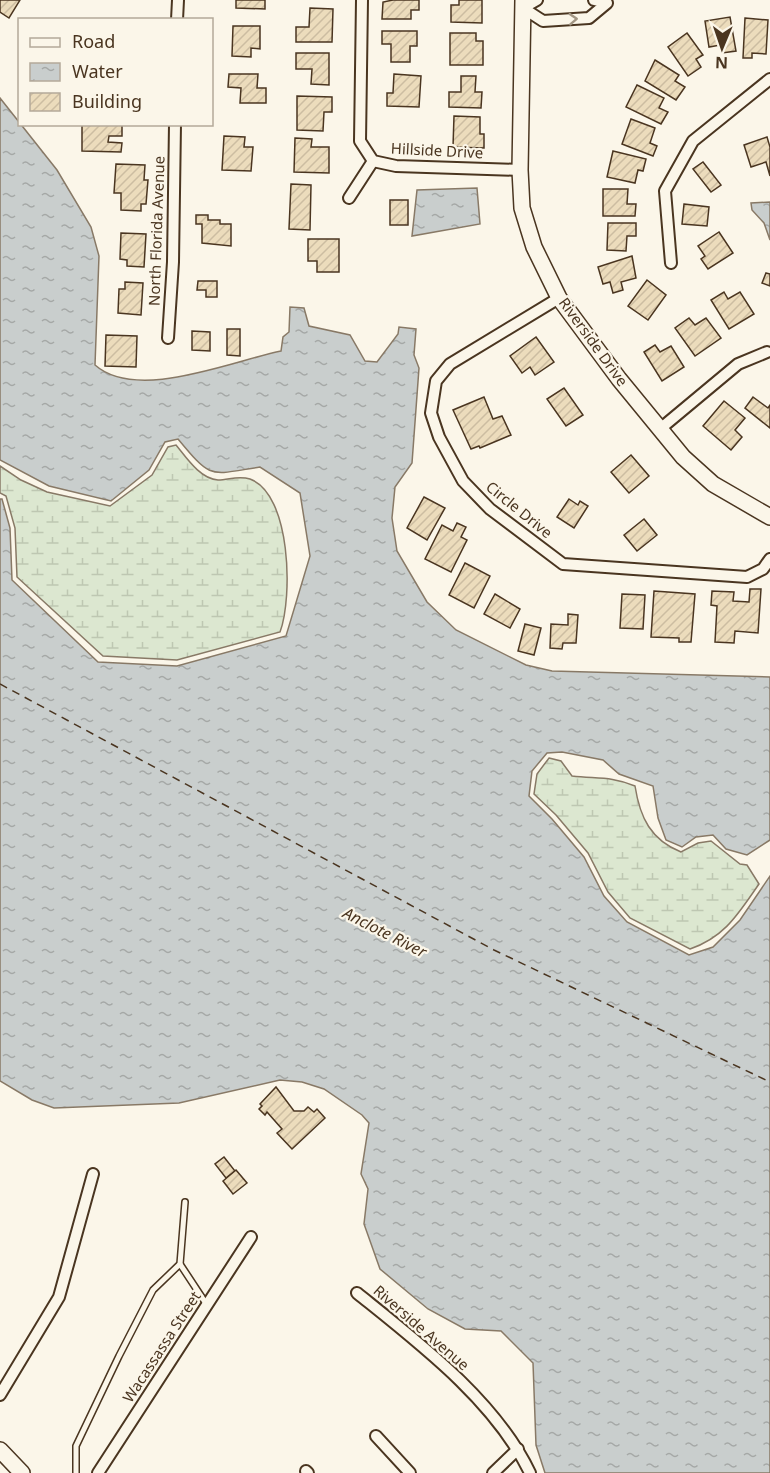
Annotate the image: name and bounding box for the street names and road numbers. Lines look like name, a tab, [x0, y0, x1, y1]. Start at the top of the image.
street label: Hillside Drive	[390, 138, 484, 162]
street label: North Florida Avenue	[143, 156, 169, 306]
street label: Riverside Drive	[555, 293, 633, 390]
street label: Circle Drive	[482, 476, 557, 542]
street label: Riverside Avenue	[370, 1280, 474, 1374]
street label: Wacassassa Street	[118, 1286, 205, 1406]

